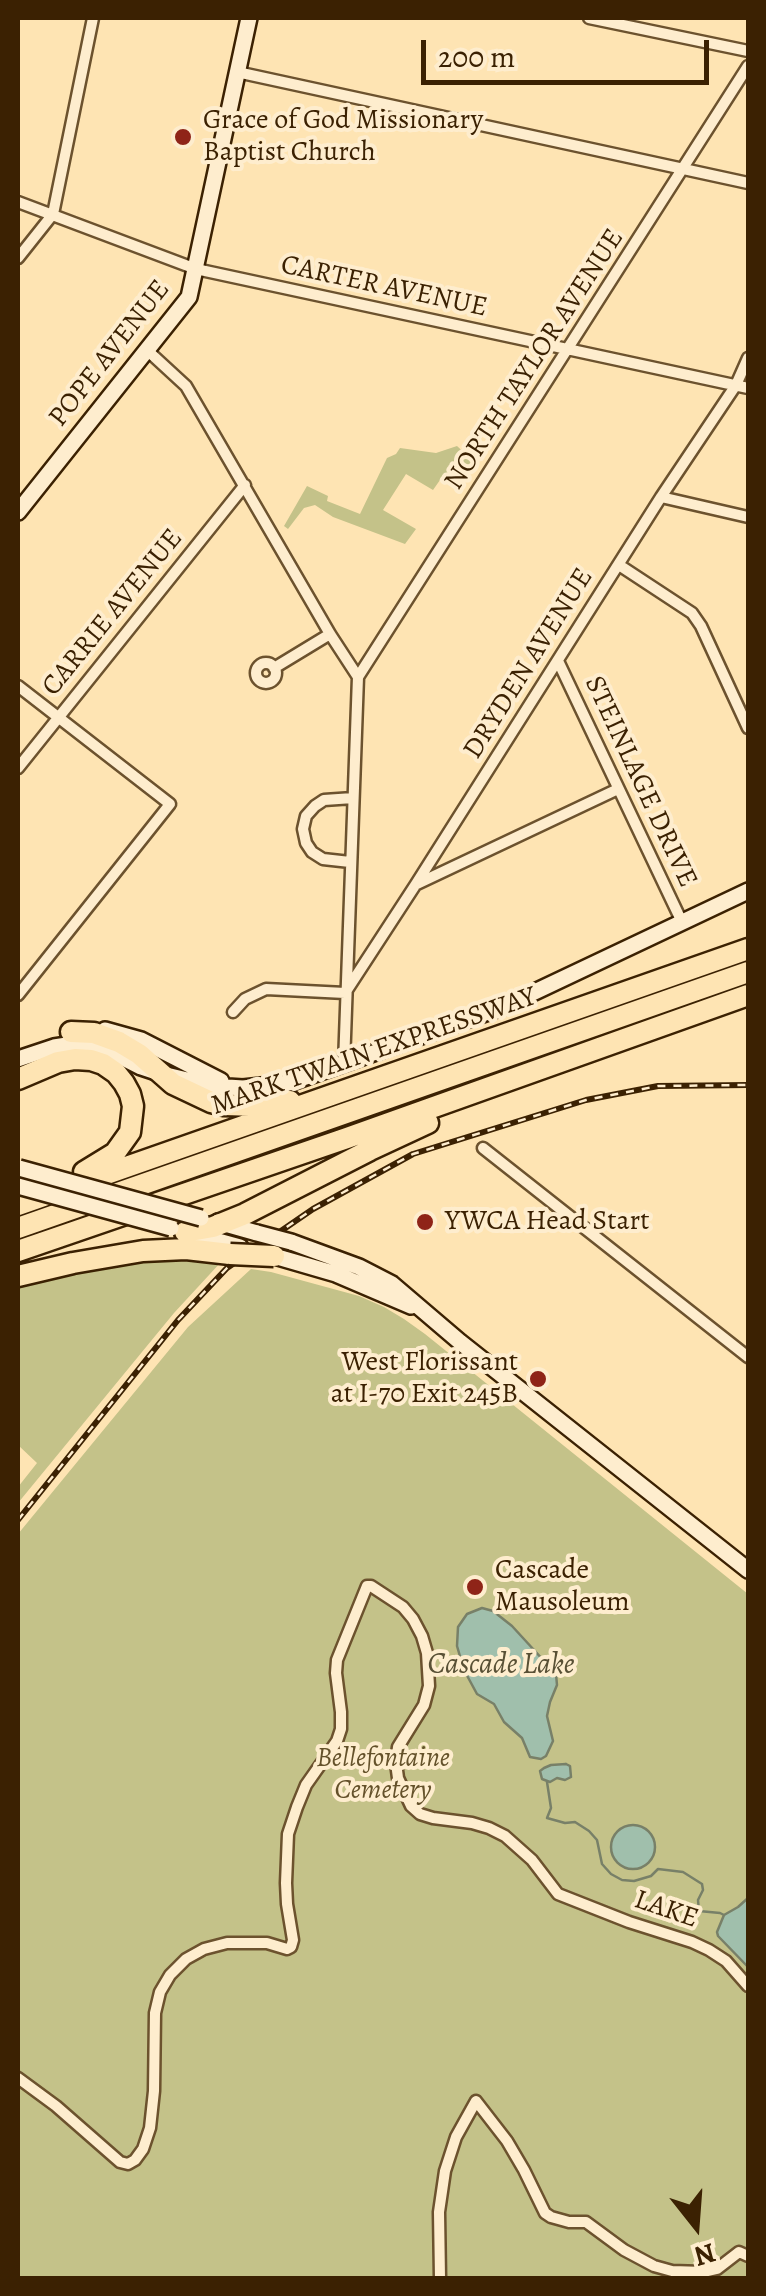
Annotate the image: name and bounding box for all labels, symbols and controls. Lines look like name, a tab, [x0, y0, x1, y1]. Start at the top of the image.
scale bar	[426, 20, 714, 82]
text: 200 m	[438, 37, 515, 77]
place label: Grace of God Missionary Baptist Church	[203, 104, 483, 170]
marker: Grace of God Missionary Baptist Church	[172, 126, 194, 148]
street label: NORTH TAYLOR AVENUE	[438, 223, 632, 497]
street label: CARTER AVENUE	[278, 249, 490, 325]
street label: POPE AVENUE	[42, 274, 178, 434]
street label: CARRIE AVENUE	[35, 523, 191, 703]
street label: DRYDEN AVENUE	[457, 563, 601, 765]
street label: STEINLAGE DRIVE	[576, 671, 704, 893]
street label: MARK TWAIN EXPRESSWAY	[207, 981, 541, 1123]
place label: YWCA Head Start	[445, 1205, 649, 1239]
marker: YWCA Head Start	[414, 1211, 436, 1233]
place label: West Florissant at I-70 Exit 245B	[331, 1346, 518, 1412]
marker: West Florissant at I-70 Exit 245B	[527, 1368, 549, 1390]
place label: Cascade Mausoleum	[495, 1554, 630, 1620]
marker: Cascade Mausoleum	[464, 1576, 486, 1598]
water label: Cascade Lake	[428, 1648, 574, 1684]
park label: Bellefontaine Cemetery	[316, 1742, 450, 1808]
street label: LAKE	[630, 1883, 702, 1937]
north arrow	[646, 2176, 746, 2276]
text: N	[689, 2234, 720, 2276]

